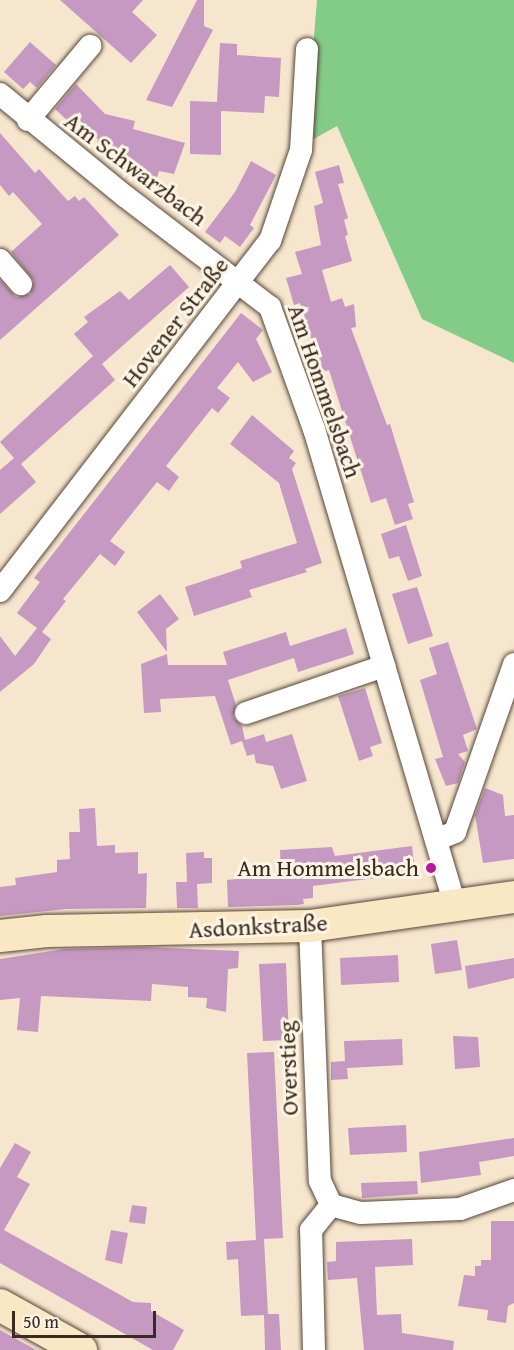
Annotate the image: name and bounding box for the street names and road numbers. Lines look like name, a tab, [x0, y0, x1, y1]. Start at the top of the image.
street label: Am Schwarzbach	[59, 106, 213, 232]
street label: Hovener Straße	[115, 251, 235, 393]
street label: Am Hommelsbach	[282, 300, 368, 482]
street label: Asdonkstraße	[188, 908, 328, 944]
street label: Overstieg	[272, 1020, 304, 1116]

